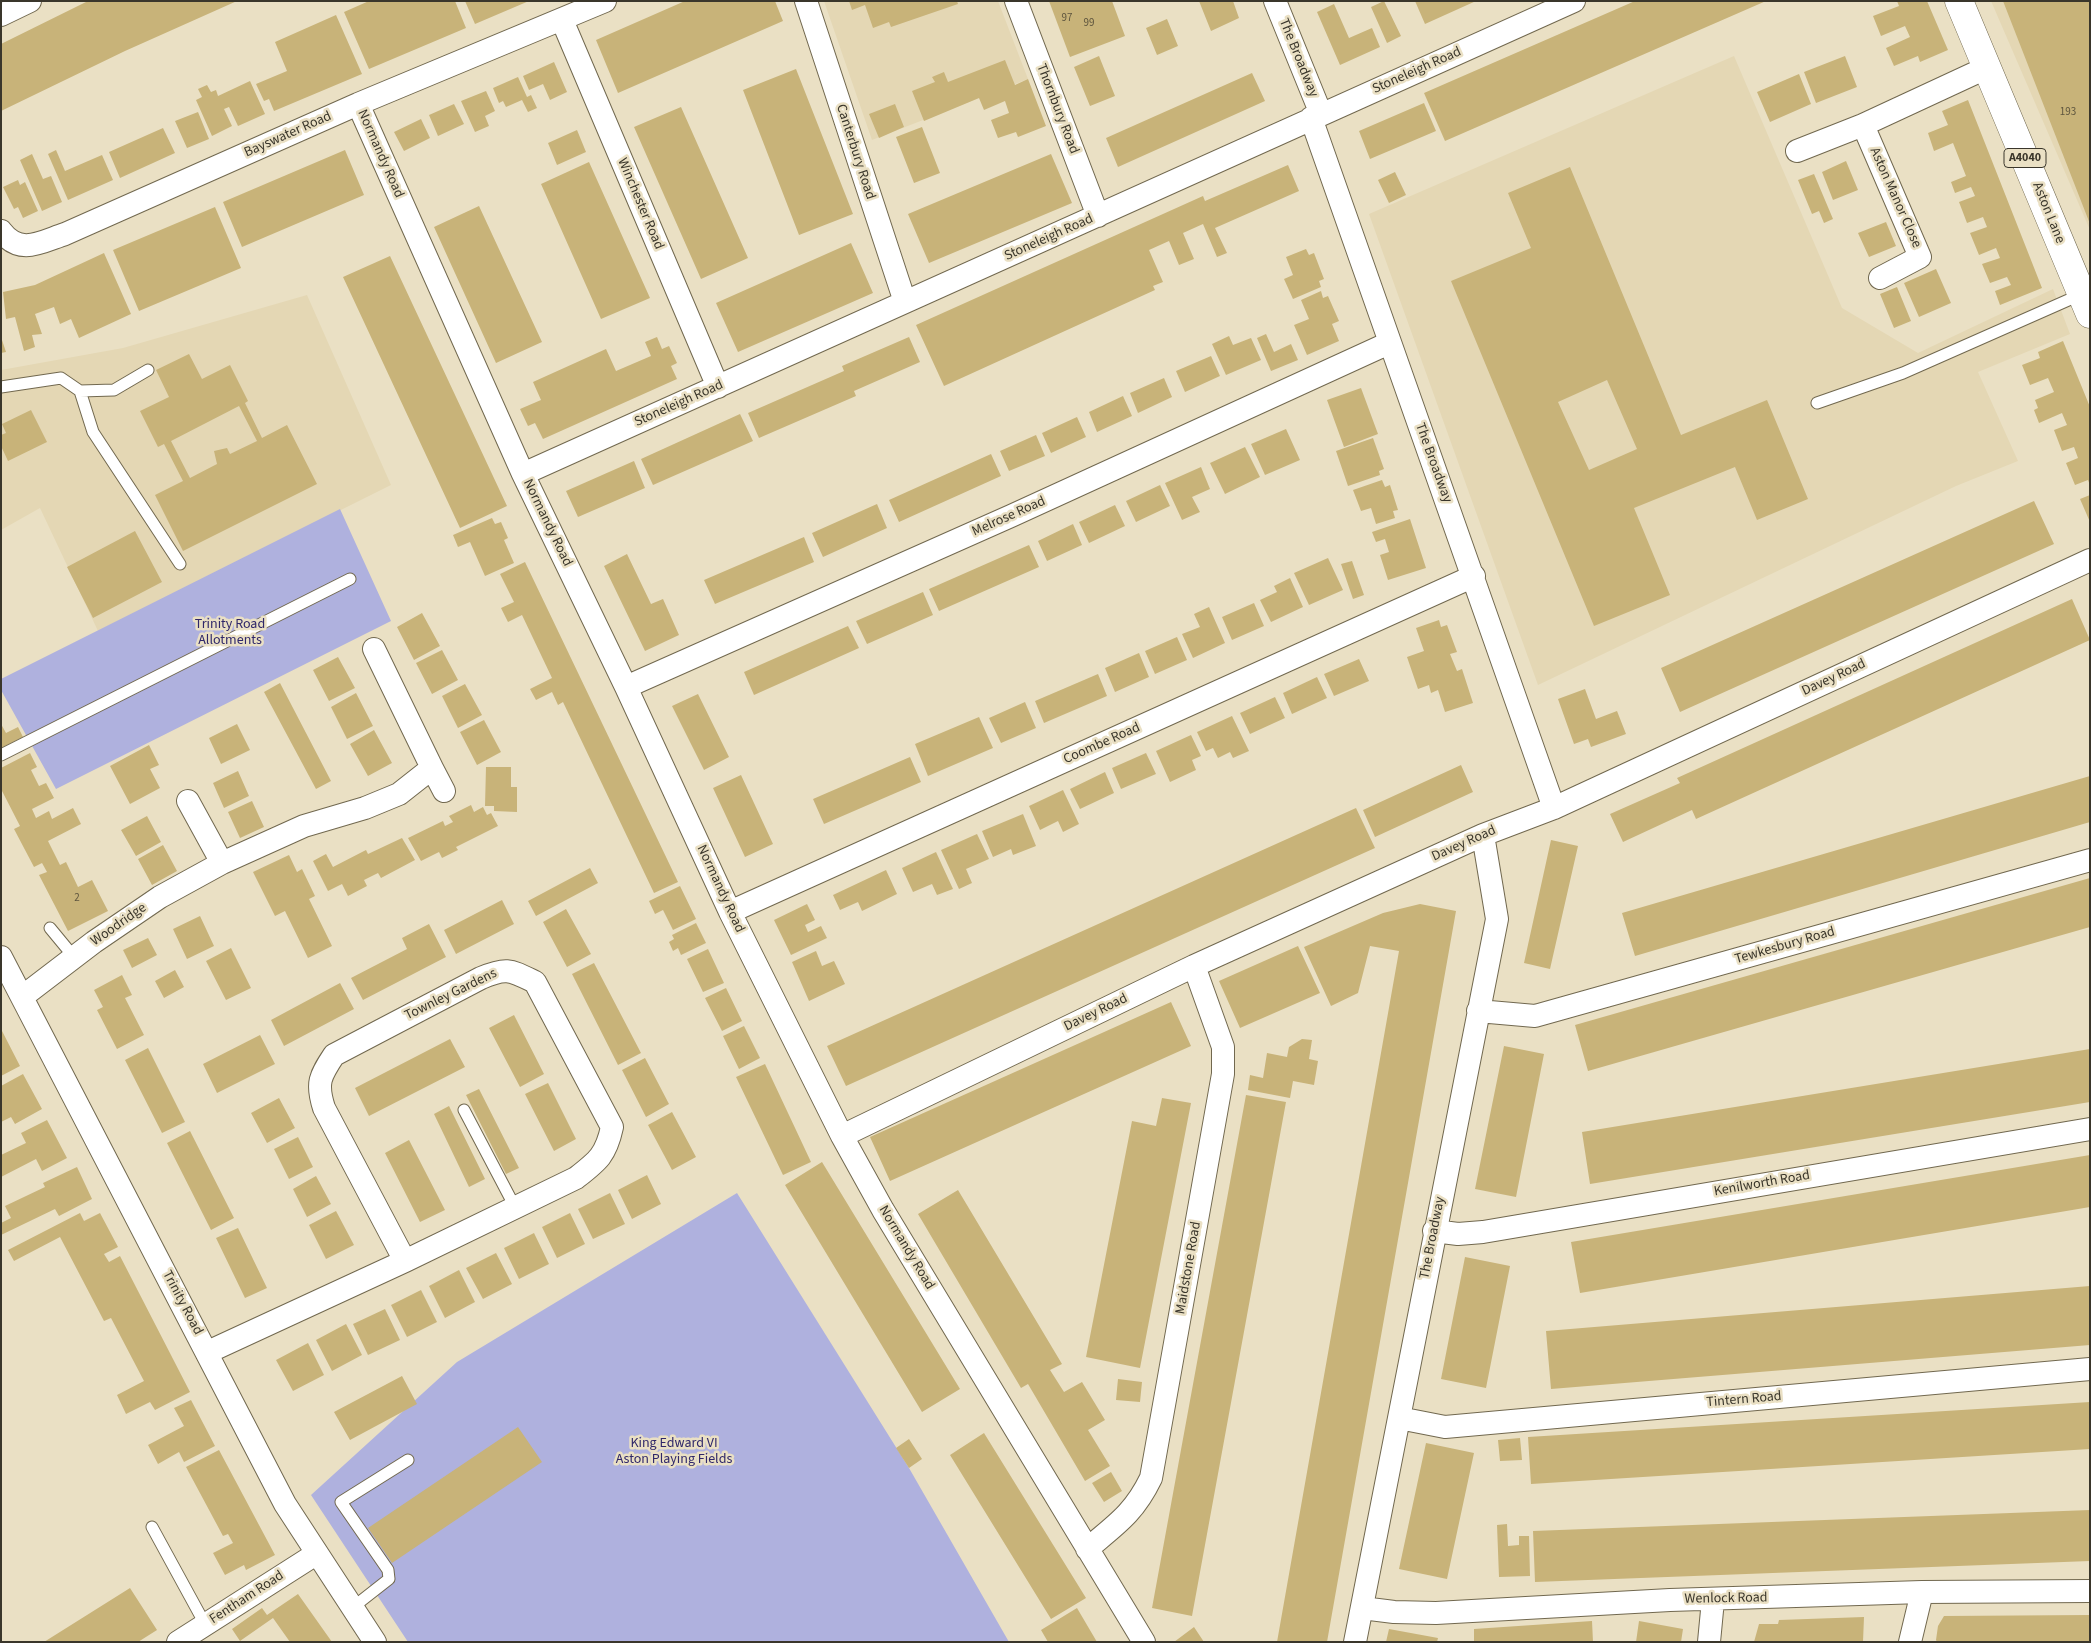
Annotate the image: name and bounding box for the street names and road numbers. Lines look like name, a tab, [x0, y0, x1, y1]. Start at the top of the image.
street label: The Broadway	[1275, 16, 1321, 100]
street label: Stoneleigh Road	[1370, 44, 1464, 98]
street label: Thornbury Road	[1032, 62, 1082, 156]
street label: Canterbury Road	[832, 102, 878, 202]
street label: Normandy Road	[353, 107, 407, 201]
street label: Bayswater Road	[242, 108, 334, 162]
street label: Aston Manor Close	[1865, 145, 1925, 251]
road number: A4040	[2004, 148, 2046, 168]
street label: Winchester Road	[613, 156, 667, 252]
street label: Aston Lane	[2028, 180, 2068, 246]
street label: Stoneleigh Road	[1002, 211, 1096, 265]
street label: Stoneleigh Road	[632, 377, 726, 431]
street label: The Broadway	[1411, 421, 1455, 505]
street label: Normandy Road	[519, 477, 575, 569]
street label: Melrose Road	[970, 493, 1048, 541]
street label: Davey Road	[1799, 656, 1869, 700]
street label: Coombe Road	[1061, 720, 1143, 768]
street label: Davey Road	[1429, 822, 1499, 866]
street label: Normandy Road	[692, 842, 748, 936]
street label: Woodridge	[88, 900, 150, 950]
street label: Tewkesbury Road	[1733, 924, 1837, 968]
street label: Townley Gardens	[402, 965, 500, 1025]
street label: Davey Road	[1062, 990, 1130, 1036]
street label: Kenilworth Road	[1713, 1167, 1811, 1201]
street label: The Broadway	[1417, 1195, 1449, 1281]
street label: Normandy Road	[874, 1203, 938, 1293]
street label: Maidstone Road	[1173, 1220, 1205, 1316]
street label: Trinity Road	[158, 1268, 206, 1338]
street label: Tintern Road	[1706, 1388, 1782, 1412]
street label: Fentham Road	[207, 1568, 287, 1628]
street label: Wenlock Road	[1684, 1590, 1768, 1608]

